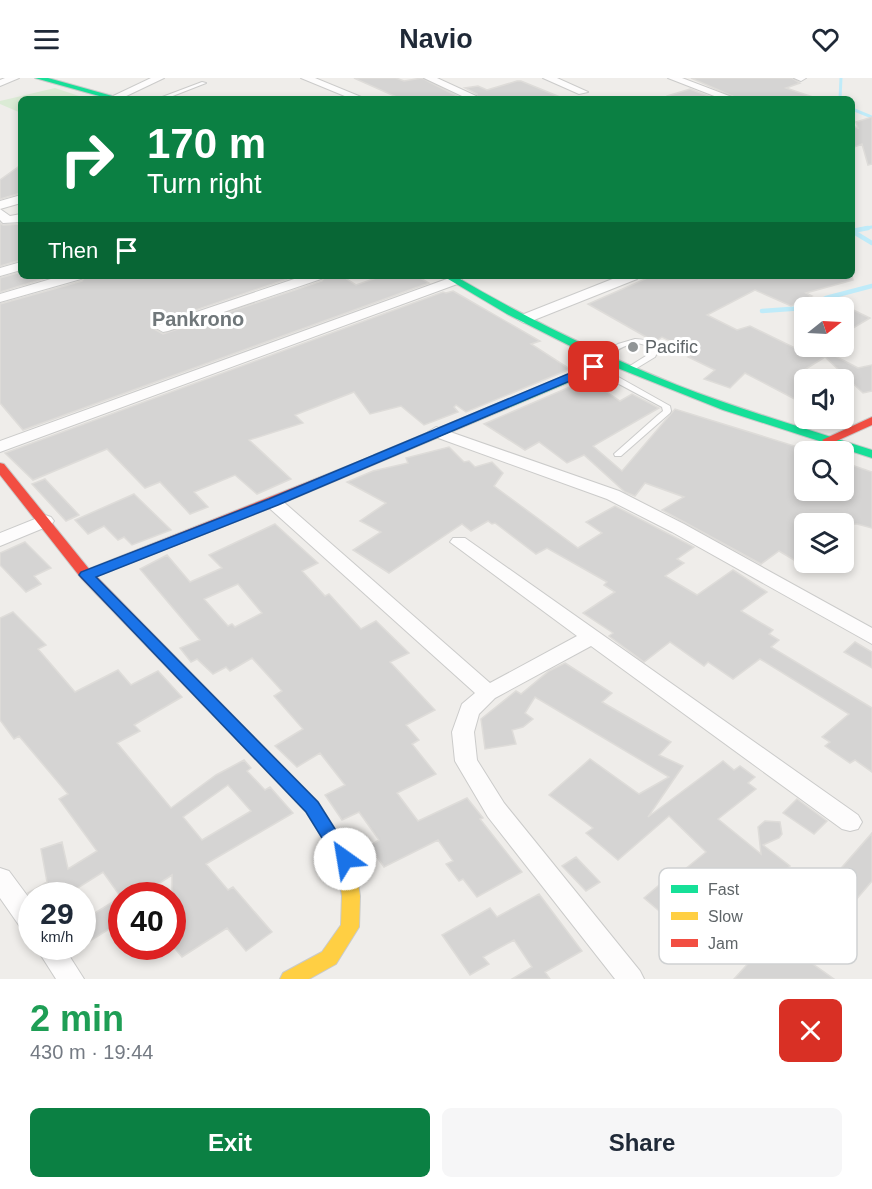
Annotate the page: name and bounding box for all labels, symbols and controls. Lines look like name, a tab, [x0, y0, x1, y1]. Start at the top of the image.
icon: menu	[30, 23, 63, 56]
icon: heart	[809, 23, 842, 56]
text: Navio	[399, 24, 473, 54]
icon: right	[48, 120, 126, 198]
text: 170 m	[147, 120, 266, 167]
text: Turn right	[147, 169, 262, 199]
icon: arrive	[110, 234, 143, 267]
text: Then	[48, 238, 98, 263]
north arrow	[794, 297, 854, 357]
map controls	[794, 297, 854, 573]
district label: Pankrono	[152, 308, 244, 330]
place label: Pacific	[645, 337, 698, 357]
marker: Pacific	[626, 340, 640, 354]
pin	[568, 341, 619, 392]
icon: arrive	[577, 350, 610, 383]
button: sound	[794, 369, 854, 429]
button: search	[794, 441, 854, 501]
button: layers	[794, 513, 854, 573]
position arrow	[313, 827, 377, 891]
legend	[659, 868, 857, 964]
text: Fast	[708, 881, 740, 898]
speed limit sign: 40	[108, 882, 186, 960]
text: 29	[40, 897, 74, 930]
text: Slow	[708, 908, 743, 925]
text: km/h	[41, 928, 73, 945]
text: Jam	[708, 935, 738, 952]
text: 2 min	[30, 998, 124, 1039]
button: close	[779, 999, 842, 1062]
text: 430 m · 19:44	[30, 1041, 153, 1063]
button: Exit	[30, 1108, 430, 1177]
button: Share	[442, 1108, 842, 1177]

